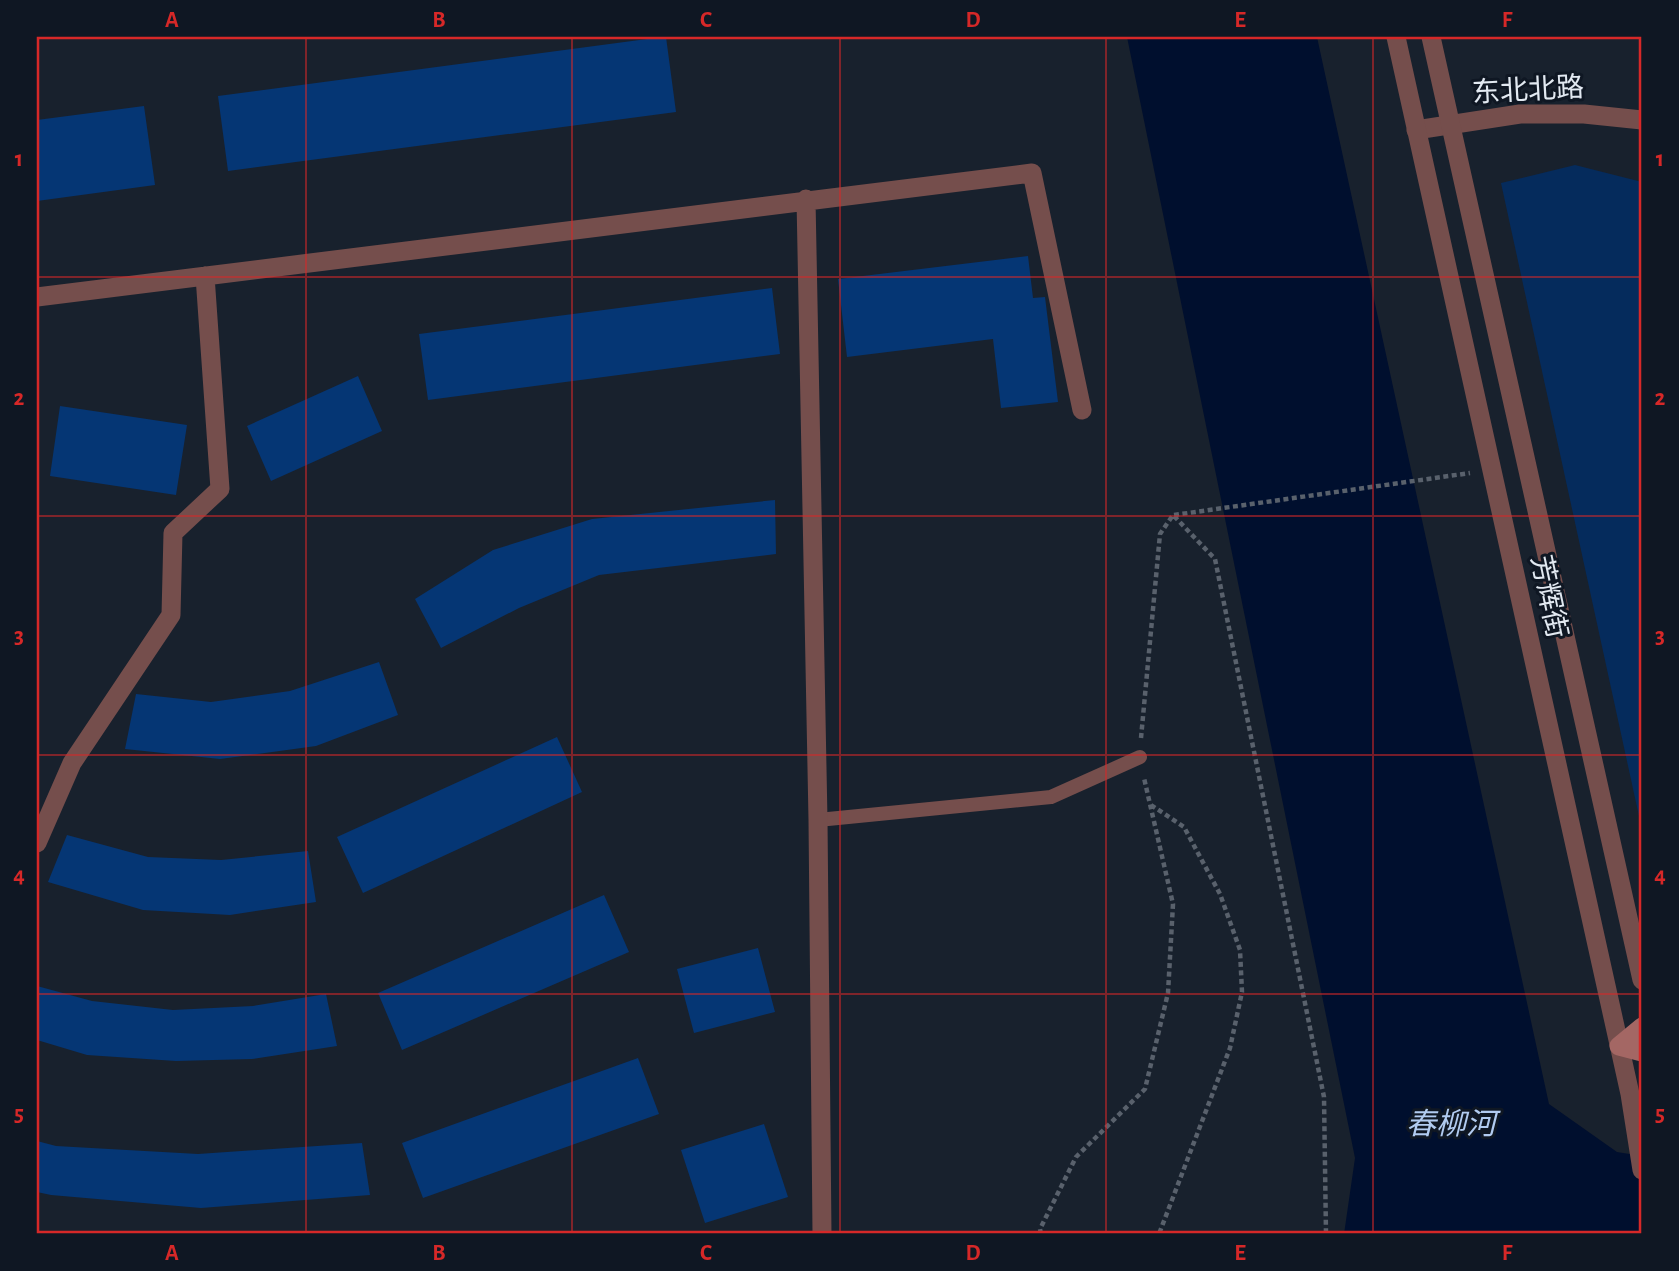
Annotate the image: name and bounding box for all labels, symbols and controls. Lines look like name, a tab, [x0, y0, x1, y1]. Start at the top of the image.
text: A	[165, 9, 179, 32]
text: B	[432, 9, 446, 32]
text: C	[700, 9, 712, 32]
text: D	[965, 9, 981, 32]
text: E	[1234, 9, 1246, 32]
text: F	[1502, 9, 1513, 32]
street label: 东北北路	[1471, 72, 1585, 108]
text: 1	[15, 148, 23, 171]
text: 1	[1656, 148, 1664, 171]
text: 2	[14, 387, 25, 410]
text: 2	[1655, 387, 1666, 410]
street label: 芳辉街	[1526, 553, 1572, 641]
text: 3	[14, 625, 24, 648]
text: 3	[1655, 625, 1665, 648]
text: 4	[13, 864, 25, 887]
text: 4	[1654, 864, 1666, 887]
text: 5	[14, 1103, 24, 1126]
text: 5	[1655, 1103, 1665, 1126]
water label: 春柳河	[1406, 1108, 1501, 1140]
text: A	[165, 1242, 179, 1265]
text: B	[432, 1242, 446, 1265]
text: C	[700, 1242, 712, 1265]
text: D	[965, 1242, 981, 1265]
text: E	[1234, 1242, 1246, 1265]
text: F	[1502, 1242, 1513, 1265]

